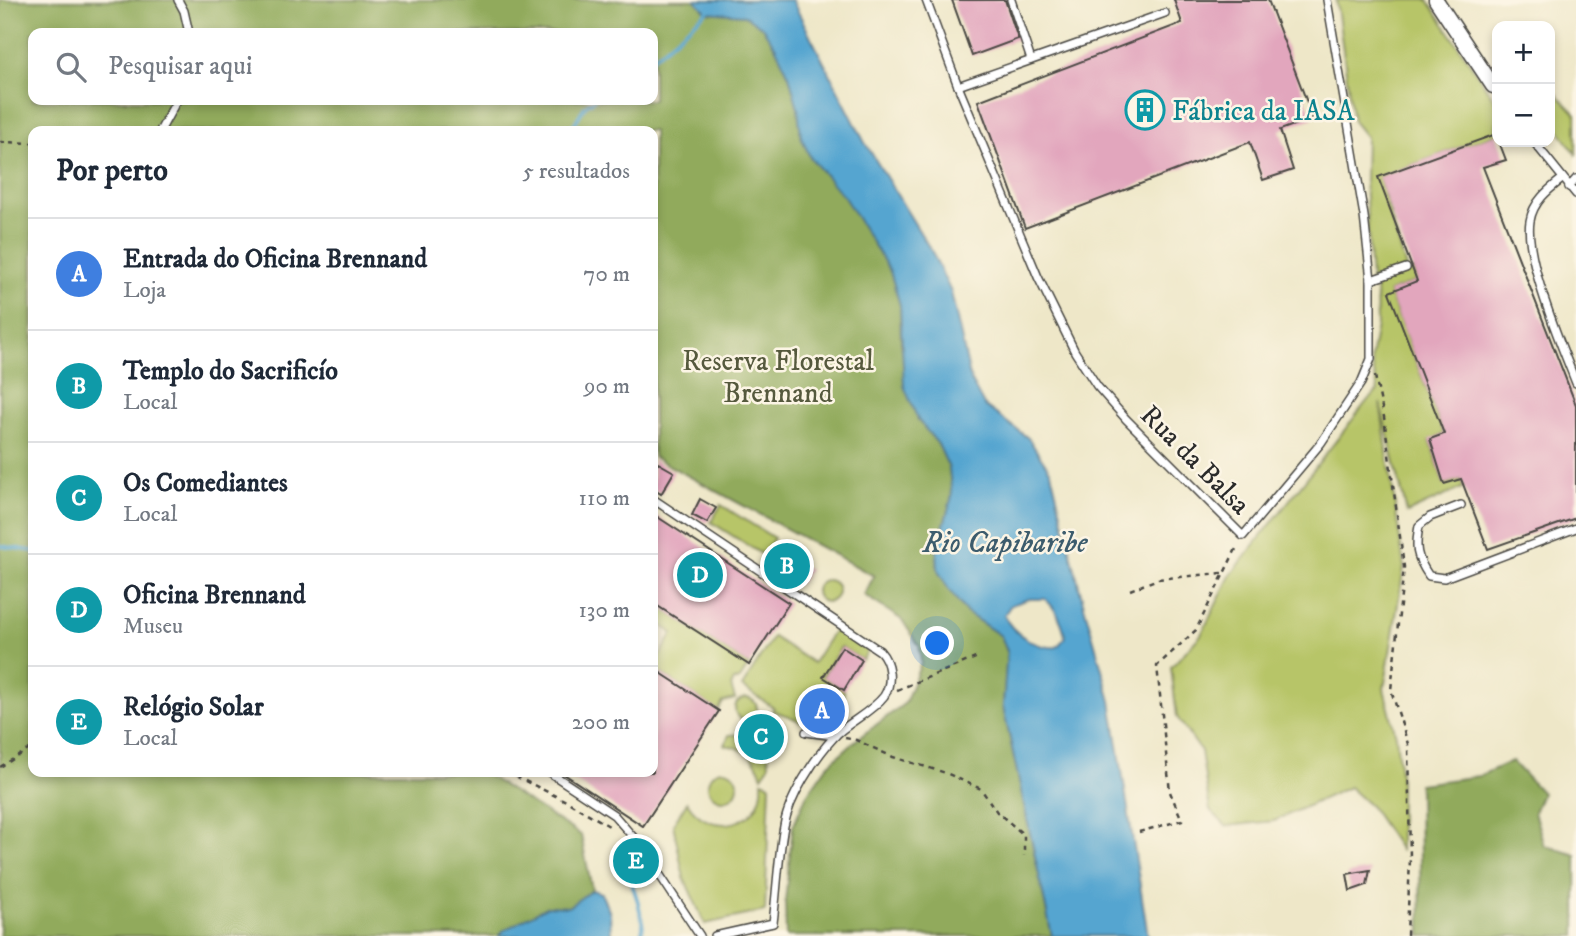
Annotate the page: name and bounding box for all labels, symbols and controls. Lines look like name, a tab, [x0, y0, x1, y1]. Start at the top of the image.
map controls	[1492, 21, 1555, 147]
button: +	[1492, 21, 1555, 84]
search box	[28, 28, 658, 105]
icon: search	[52, 48, 90, 86]
text: Pesquisar aqui	[108, 50, 252, 83]
button: −	[1492, 84, 1555, 147]
building icon: Fábrica da IASA	[1124, 89, 1166, 131]
place label: Fábrica da IASA	[1172, 94, 1356, 129]
text: Por perto	[56, 153, 168, 190]
text: 5 resultados	[522, 157, 630, 186]
text: Entrada do Oficina Brennand	[123, 243, 427, 276]
text: A	[72, 260, 86, 289]
text: 70 m	[583, 260, 630, 289]
text: Loja	[123, 276, 166, 305]
park label: Reserva Florestal Brennand	[682, 344, 874, 411]
text: Templo do Sacrificío	[123, 355, 338, 388]
text: B	[72, 372, 86, 401]
text: 90 m	[584, 372, 630, 401]
text: Local	[123, 388, 177, 417]
street label: Rua da Balsa	[1133, 398, 1257, 522]
text: Os Comediantes	[123, 467, 288, 500]
text: C	[71, 484, 87, 513]
text: 110 m	[579, 484, 630, 513]
text: Local	[123, 500, 177, 529]
water label: Rio Capibaribe	[922, 525, 1088, 562]
pin: B	[764, 540, 810, 592]
pin: D	[677, 549, 723, 601]
text: Oficina Brennand	[123, 579, 306, 612]
text: D	[70, 596, 88, 625]
text: 130 m	[578, 596, 630, 625]
text: Museu	[123, 612, 183, 641]
your location	[920, 626, 954, 660]
pin: A	[799, 685, 845, 737]
text: Relógio Solar	[123, 691, 264, 724]
text: E	[71, 708, 87, 737]
text: 200 m	[572, 708, 630, 737]
pin: C	[738, 711, 784, 763]
text: Local	[123, 724, 177, 753]
pin: E	[613, 835, 659, 887]

